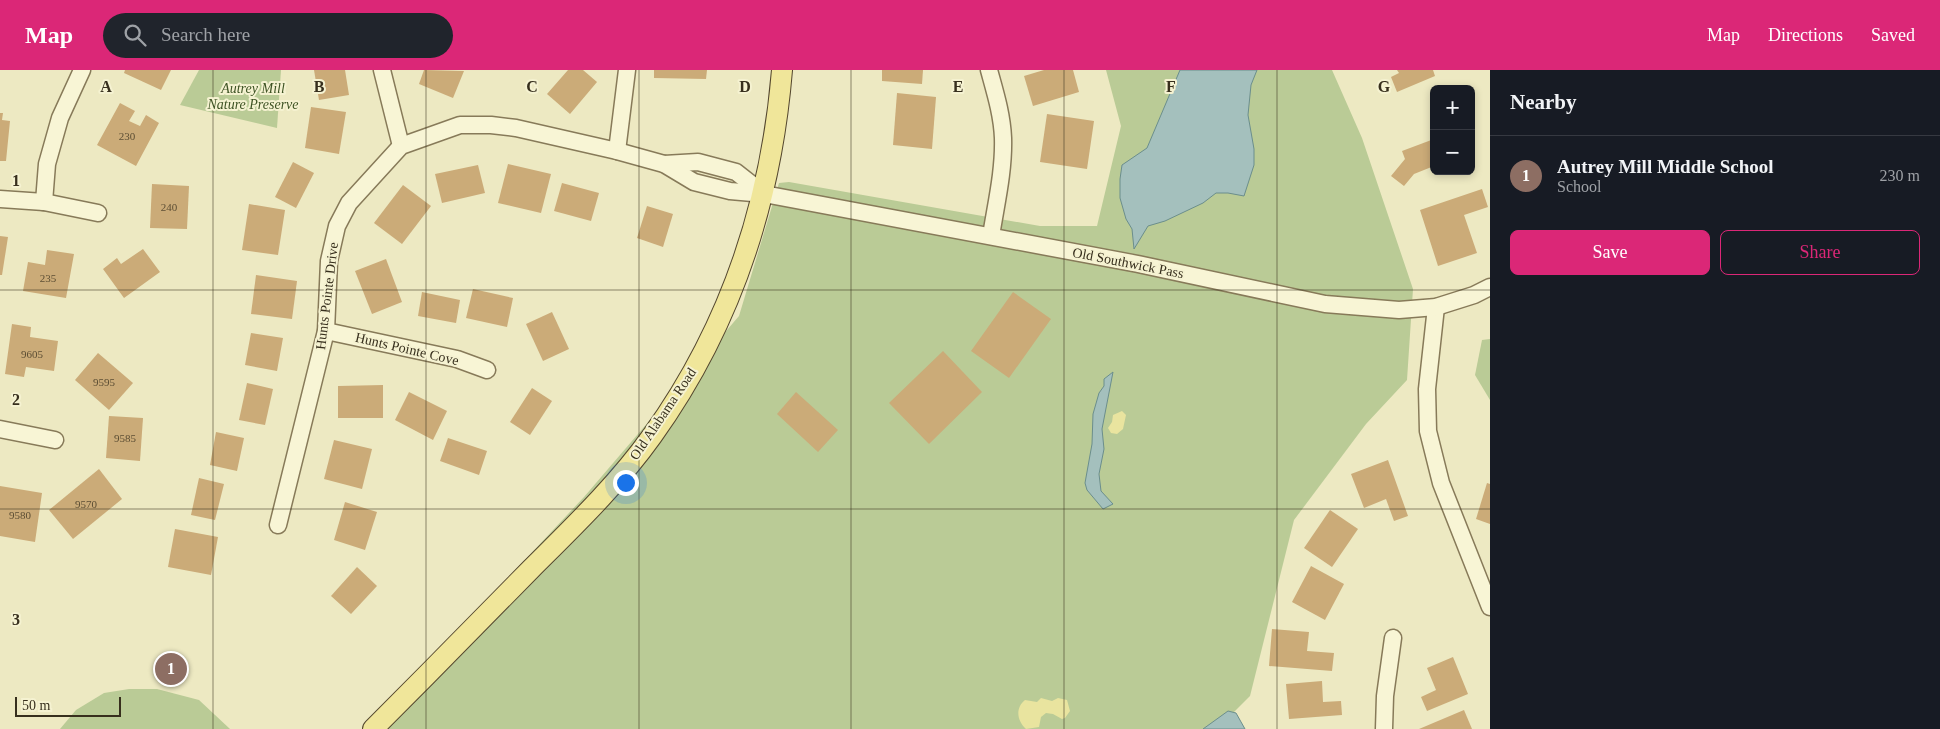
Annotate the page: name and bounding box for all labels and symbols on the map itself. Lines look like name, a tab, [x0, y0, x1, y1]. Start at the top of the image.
text: A	[100, 78, 112, 95]
text: B	[314, 78, 325, 95]
text: C	[526, 78, 538, 95]
text: D	[739, 78, 751, 95]
text: E	[953, 78, 963, 95]
text: F	[1166, 78, 1176, 95]
text: G	[1378, 78, 1391, 95]
park label: Autrey Mill Nature Preserve	[206, 81, 299, 112]
house number: 230	[119, 130, 136, 142]
text: 1	[12, 172, 20, 189]
house number: 240	[161, 201, 178, 213]
street label: Hunts Pointe Drive	[313, 241, 341, 351]
street label: Old Southwick Pass	[1071, 245, 1185, 281]
house number: 235	[40, 272, 57, 284]
street label: Hunts Pointe Cove	[354, 330, 460, 368]
house number: 9605	[21, 348, 44, 360]
street label: Old Alabama Road	[627, 365, 699, 463]
house number: 9595	[93, 376, 116, 388]
text: 2	[12, 391, 20, 408]
house number: 9585	[114, 432, 137, 444]
your location	[613, 470, 639, 496]
house number: 9570	[75, 498, 98, 510]
house number: 9580	[9, 509, 32, 521]
text: 3	[12, 611, 20, 628]
pin: 1	[155, 650, 187, 688]
scale bar	[15, 694, 121, 717]

